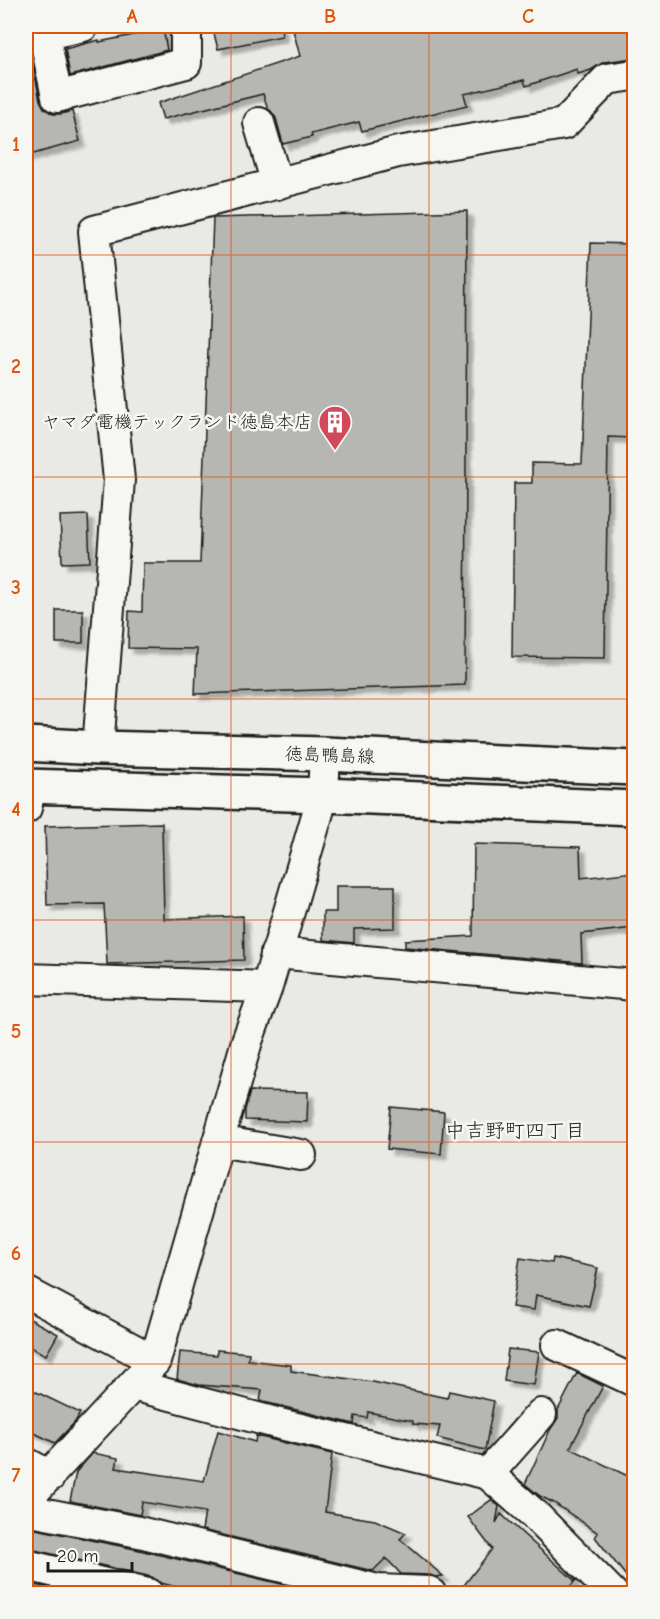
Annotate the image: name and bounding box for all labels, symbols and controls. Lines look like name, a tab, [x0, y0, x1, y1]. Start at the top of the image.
text: A	[126, 5, 138, 28]
text: B	[324, 5, 336, 28]
text: C	[522, 5, 534, 28]
text: 1	[12, 133, 20, 156]
text: 2	[11, 355, 21, 378]
building icon: ヤマダ電機テックランド徳島本店	[317, 404, 353, 451]
place label: ヤマダ電機テックランド徳島本店	[42, 412, 312, 433]
text: 3	[11, 576, 21, 599]
street label: 徳島鴨島線	[285, 743, 375, 768]
text: 4	[11, 798, 21, 821]
text: 5	[11, 1020, 21, 1043]
district label: 中吉野町四丁目	[445, 1119, 585, 1142]
text: 6	[11, 1242, 21, 1265]
text: 7	[12, 1464, 21, 1487]
scale bar	[48, 1535, 132, 1573]
text: 20 m	[57, 1546, 98, 1567]

